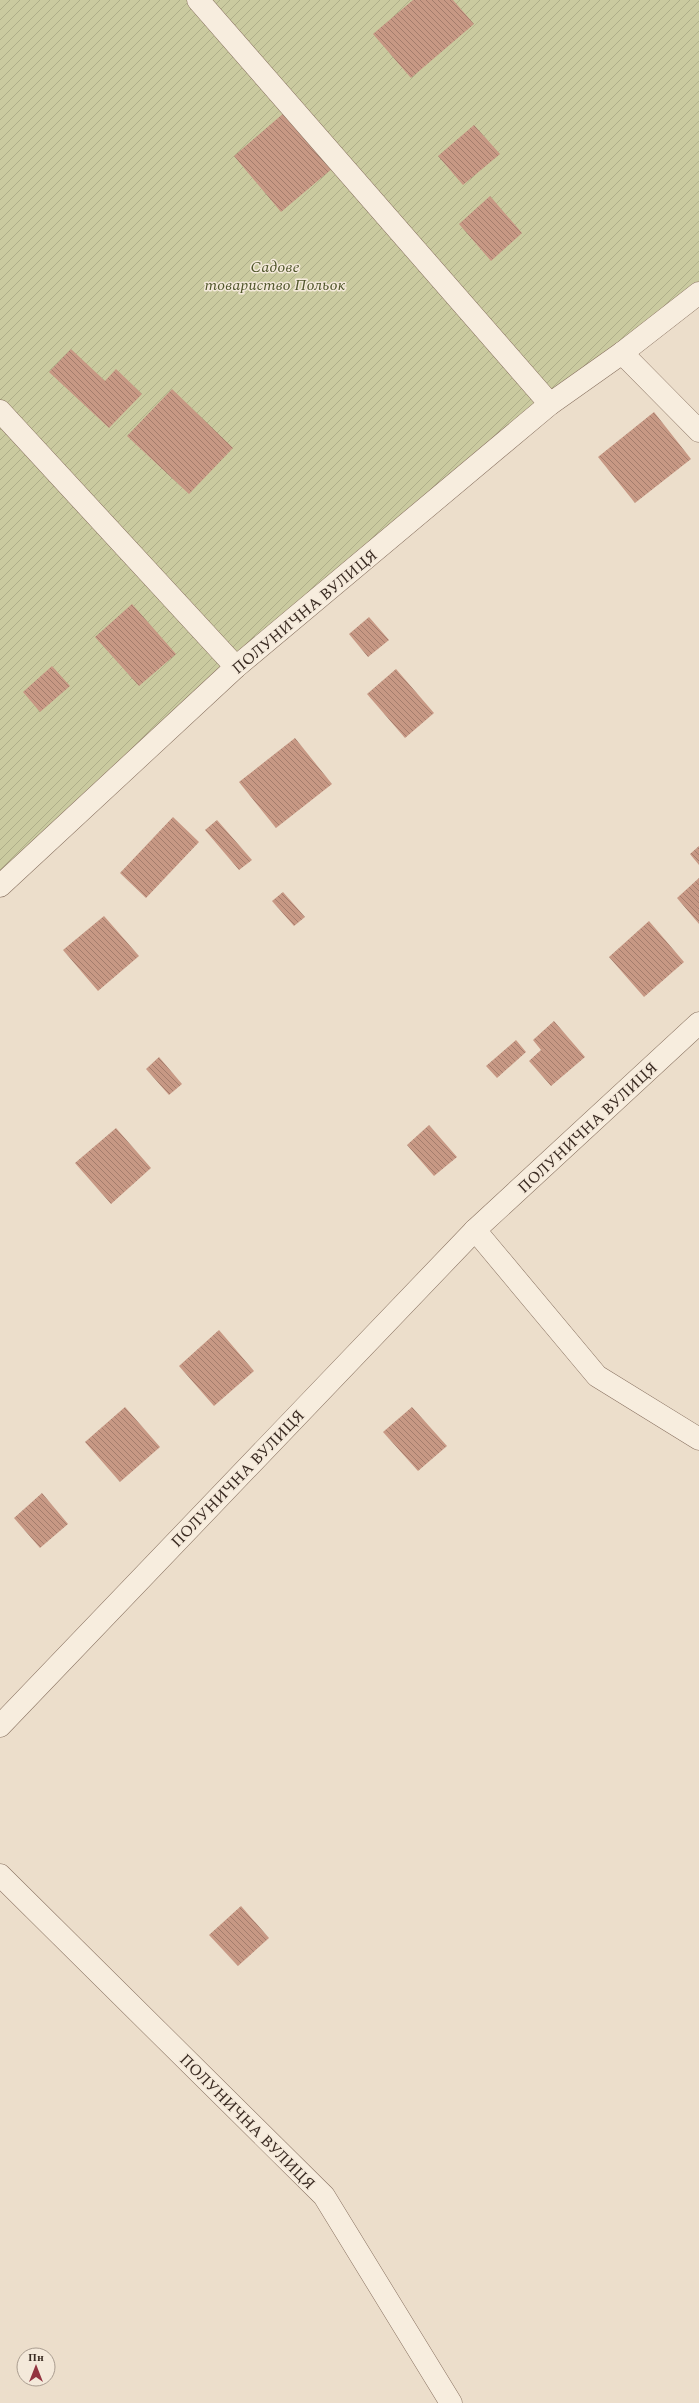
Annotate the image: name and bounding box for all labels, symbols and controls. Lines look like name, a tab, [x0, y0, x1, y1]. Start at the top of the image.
park label: Садове товариство Польок	[205, 255, 346, 297]
street label: ПОЛУНИЧНА ВУЛИЦЯ	[226, 543, 383, 680]
street label: ПОЛУНИЧНА ВУЛИЦЯ	[512, 1056, 663, 1199]
street label: ПОЛУНИЧНА ВУЛИЦЯ	[165, 1404, 310, 1553]
street label: ПОЛУНИЧНА ВУЛИЦЯ	[174, 2048, 321, 2195]
north arrow	[16, 2347, 56, 2387]
text: Пн	[28, 2349, 44, 2366]

